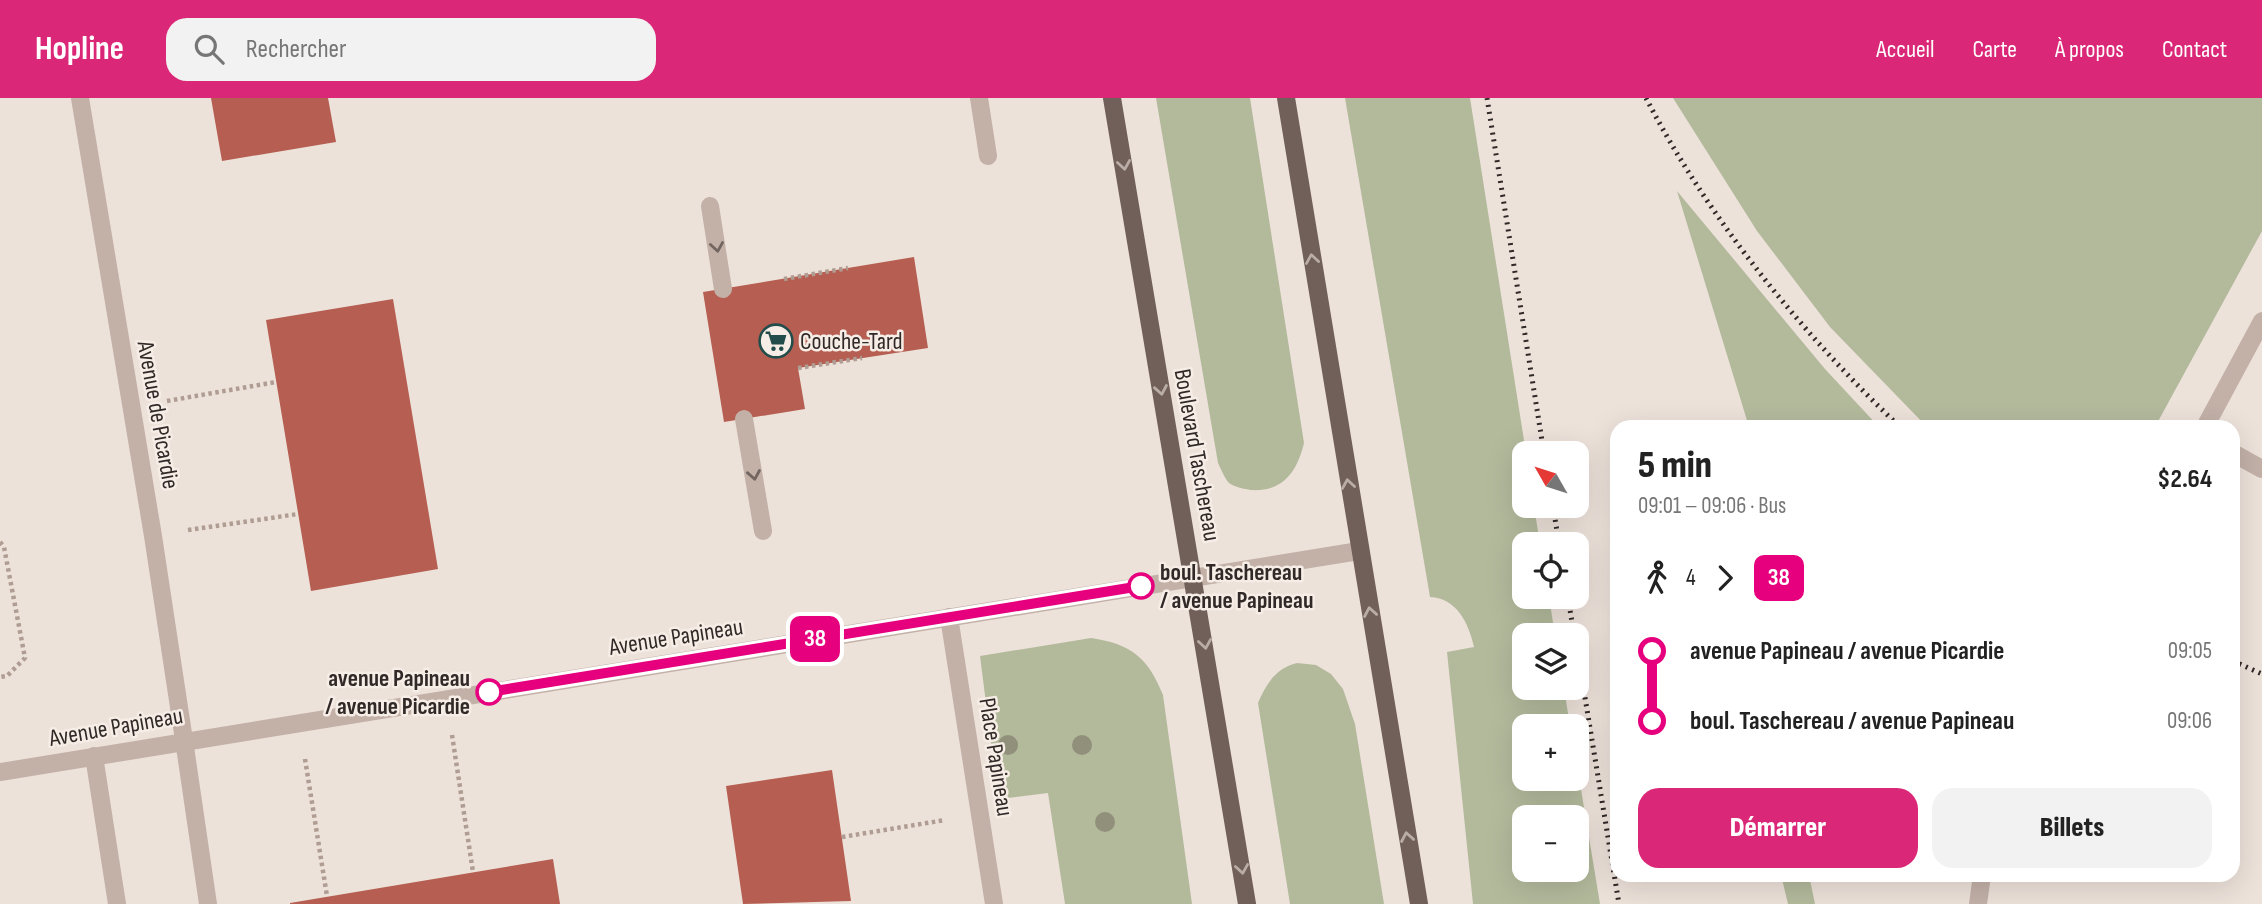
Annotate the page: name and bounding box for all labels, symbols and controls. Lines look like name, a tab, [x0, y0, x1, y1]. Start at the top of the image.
search box	[166, 18, 656, 81]
text: Hopline	[35, 29, 124, 69]
icon: search	[190, 30, 228, 68]
text: Rechercher	[246, 34, 346, 65]
text: Accueil	[1876, 35, 1935, 64]
text: Carte	[1973, 35, 2017, 64]
text: À propos	[2055, 35, 2124, 64]
text: Contact	[2162, 35, 2227, 64]
one-way arrow	[1116, 159, 1131, 171]
one-way arrow	[709, 241, 724, 253]
one-way arrow	[1305, 253, 1320, 265]
supermarket icon: Couche-Tard	[757, 322, 795, 360]
place label: Couche-Tard	[800, 327, 903, 356]
street label: Avenue de Picardie	[131, 338, 185, 491]
street label: Boulevard Taschereau	[1168, 367, 1226, 543]
one-way arrow	[1152, 384, 1167, 396]
north arrow	[1512, 441, 1589, 518]
map controls	[1512, 441, 1589, 882]
text: 5 min	[1638, 443, 1712, 488]
text: $2.64	[2157, 464, 2212, 495]
one-way arrow	[746, 469, 761, 481]
one-way arrow	[1341, 478, 1356, 490]
text: 09:01 – 09:06 · Bus	[1638, 492, 1786, 520]
button: locate	[1512, 532, 1589, 609]
place label: boul. Taschereau / avenue Papineau	[1160, 558, 1313, 615]
icon: walk	[1638, 559, 1676, 597]
icon: forward	[1706, 559, 1744, 597]
text: 38	[1768, 563, 1790, 592]
text: 4	[1686, 564, 1696, 592]
marker: boul. Taschereau / avenue Papineau	[1128, 573, 1154, 599]
one-way arrow	[1363, 606, 1378, 618]
street label: Avenue Papineau	[606, 612, 745, 662]
line badge: 38	[784, 616, 846, 662]
button: layers	[1512, 623, 1589, 700]
text: 38	[804, 624, 826, 653]
text: avenue Papineau / avenue Picardie	[1690, 636, 2004, 667]
text: 09:05	[2168, 637, 2212, 665]
one-way arrow	[1197, 639, 1212, 650]
place label: avenue Papineau / avenue Picardie	[325, 664, 470, 721]
marker: avenue Papineau / avenue Picardie	[476, 679, 502, 705]
street label: Place Papineau	[972, 696, 1020, 818]
street label: Avenue Papineau	[46, 701, 185, 753]
text: boul. Taschereau / avenue Papineau	[1690, 706, 2014, 737]
text: 09:06	[2167, 707, 2212, 735]
button: +	[1512, 714, 1589, 791]
button: Démarrer	[1638, 788, 1918, 868]
button: Billets	[1932, 788, 2212, 868]
button: −	[1512, 805, 1589, 882]
one-way arrow	[1400, 831, 1415, 843]
one-way arrow	[1234, 863, 1249, 875]

